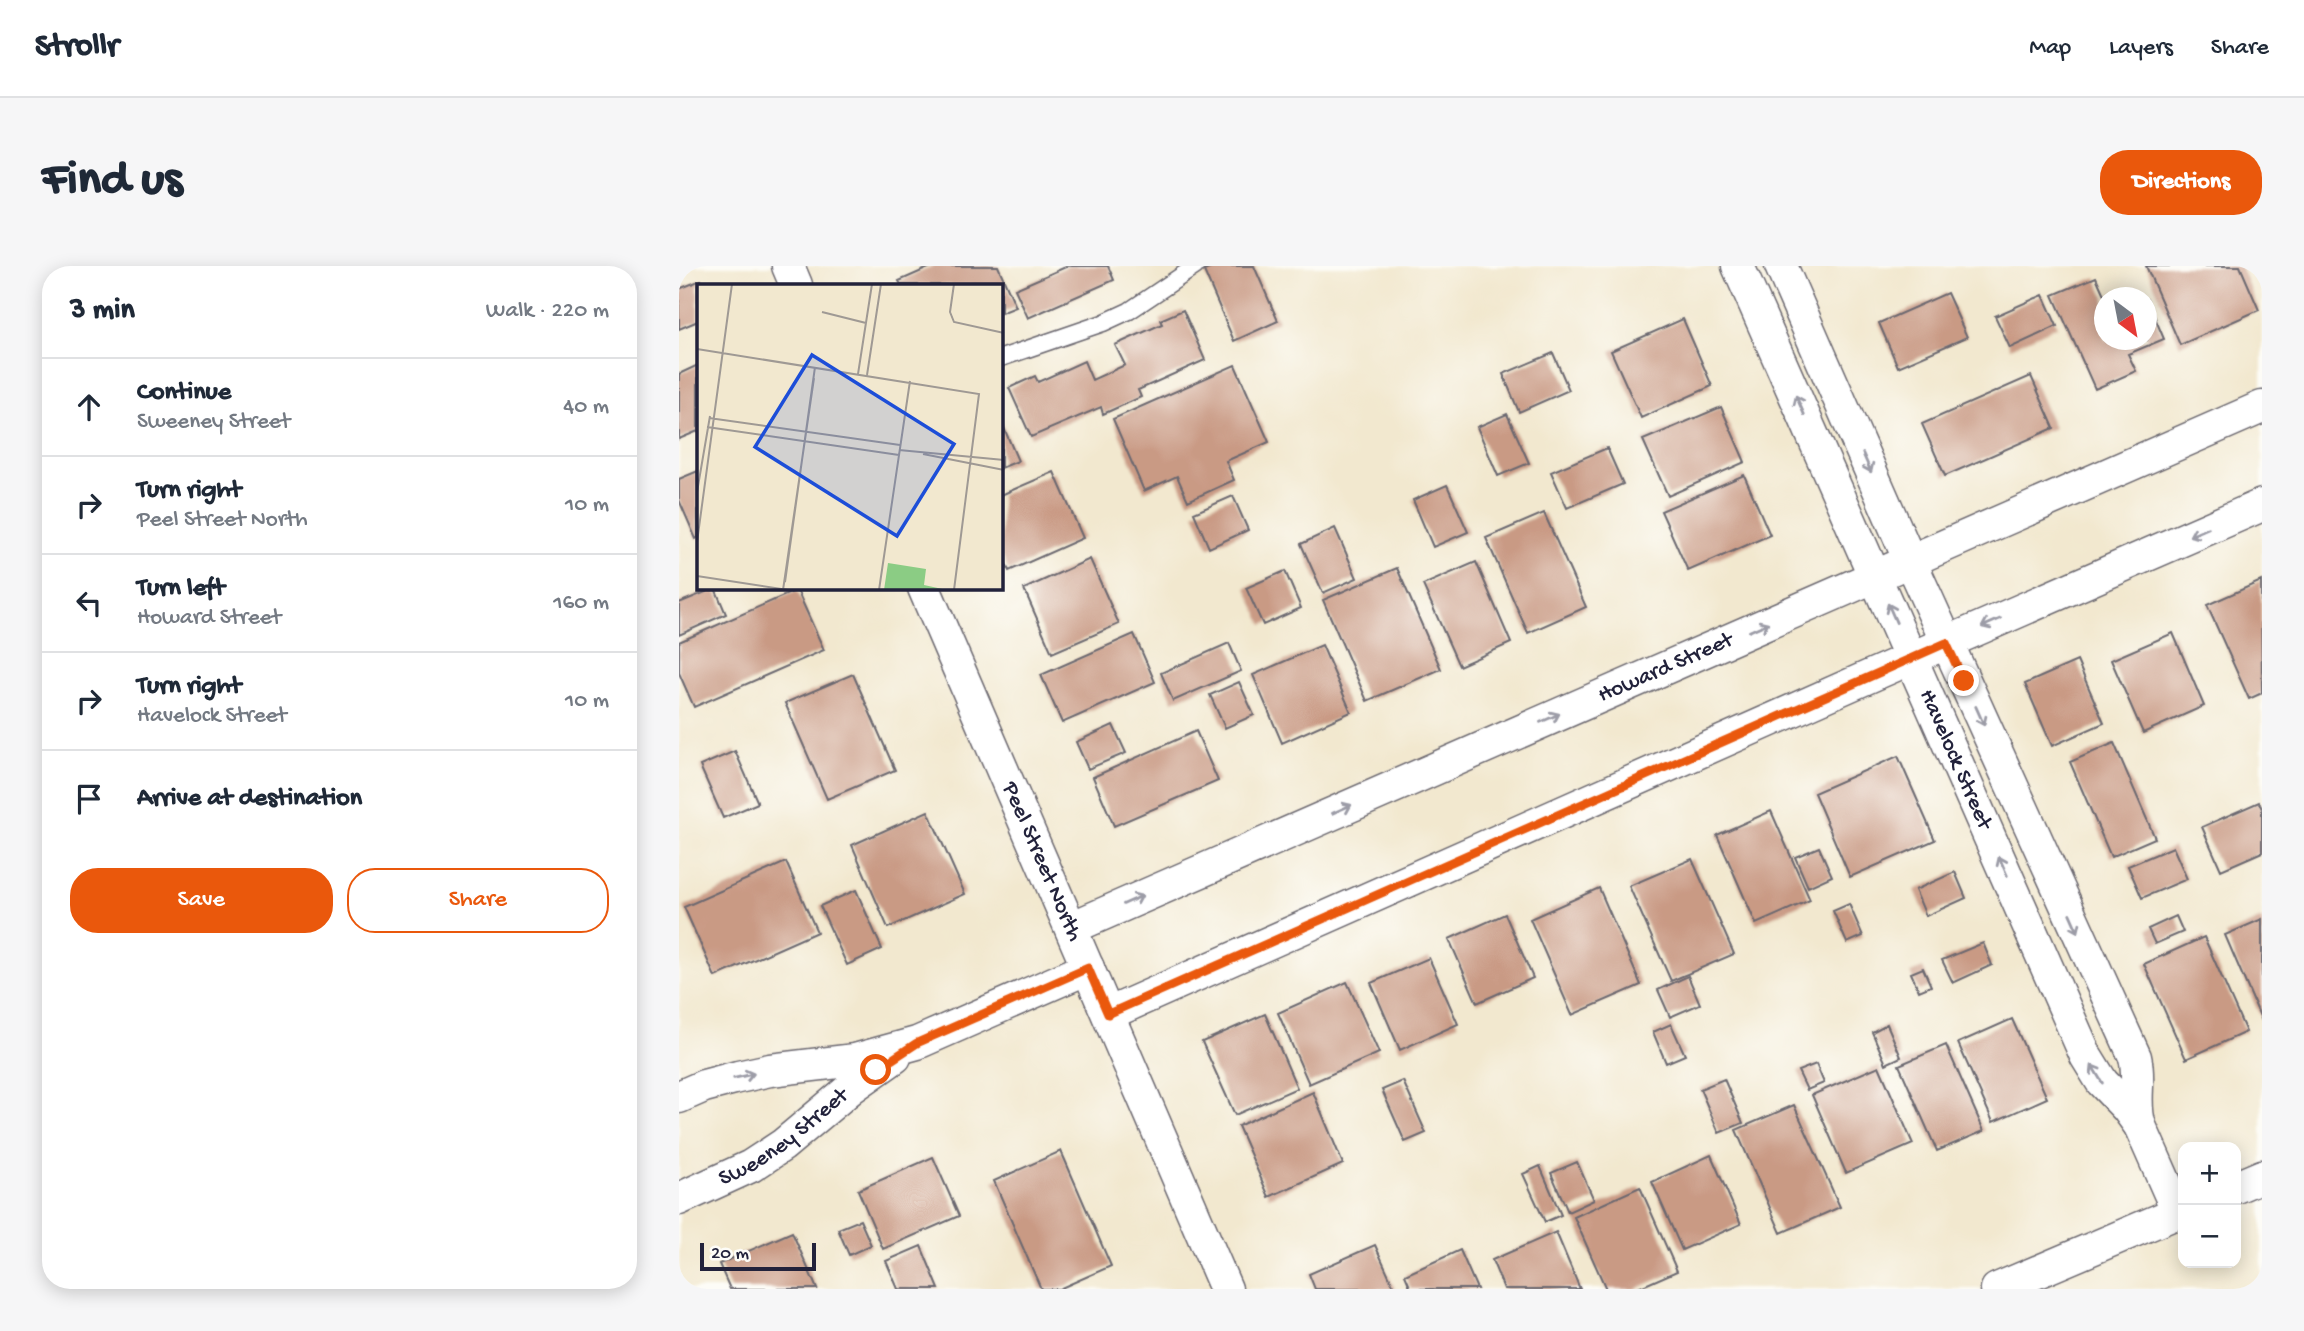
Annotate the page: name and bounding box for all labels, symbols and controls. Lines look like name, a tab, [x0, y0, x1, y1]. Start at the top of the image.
text: Strollr	[35, 29, 119, 67]
text: Map	[2029, 34, 2071, 63]
text: Layers	[2109, 34, 2173, 63]
text: Share	[2211, 34, 2269, 63]
button: Directions	[2100, 150, 2262, 215]
text: Find us	[42, 153, 182, 211]
inset map	[697, 284, 1003, 590]
north arrow	[2094, 287, 2157, 350]
text: 3 min	[70, 294, 135, 329]
text: Walk · 220 m	[486, 298, 609, 325]
text: Continue	[137, 378, 231, 409]
icon: ahead	[70, 388, 108, 426]
text: 40 m	[563, 394, 609, 421]
one-way arrow	[1793, 395, 1806, 417]
text: Sweeney Street	[137, 409, 290, 436]
one-way arrow	[1862, 452, 1875, 474]
text: Turn right	[137, 476, 241, 507]
icon: right	[70, 486, 108, 524]
text: 10 m	[565, 492, 609, 519]
text: Peel Street North	[137, 507, 308, 534]
one-way arrow	[2189, 526, 2211, 539]
text: Turn left	[137, 574, 225, 605]
icon: left	[70, 584, 108, 622]
text: 160 m	[553, 590, 609, 617]
one-way arrow	[1885, 603, 1898, 624]
text: Howard Street	[137, 605, 281, 632]
one-way arrow	[1981, 617, 2002, 630]
one-way arrow	[1748, 620, 1769, 633]
street label: Howard Street	[1594, 626, 1739, 709]
route end	[1948, 665, 1979, 696]
text: Turn right	[137, 672, 241, 703]
icon: right	[70, 682, 108, 720]
street label: Havelock Street	[1913, 685, 1999, 835]
text: 10 m	[565, 688, 609, 715]
text: Havelock Street	[137, 703, 287, 730]
one-way arrow	[1974, 705, 1987, 726]
one-way arrow	[1539, 711, 1561, 724]
street label: Peel Street North	[995, 777, 1088, 945]
icon: arrive	[70, 780, 108, 818]
text: Arrive at destination	[137, 784, 362, 815]
one-way arrow	[1331, 802, 1352, 815]
one-way arrow	[1996, 856, 2009, 878]
button: Save	[70, 868, 333, 933]
button: Share	[347, 868, 609, 933]
one-way arrow	[1122, 893, 1144, 906]
one-way arrow	[2068, 912, 2081, 933]
route start	[860, 1054, 891, 1085]
one-way arrow	[2090, 1064, 2104, 1084]
one-way arrow	[732, 1069, 755, 1082]
street label: Sweeney Street	[715, 1082, 855, 1192]
map controls	[2178, 1142, 2241, 1268]
button: +	[2178, 1142, 2241, 1205]
button: −	[2178, 1205, 2241, 1268]
scale bar	[700, 1240, 815, 1272]
text: 20 m	[711, 1243, 749, 1266]

